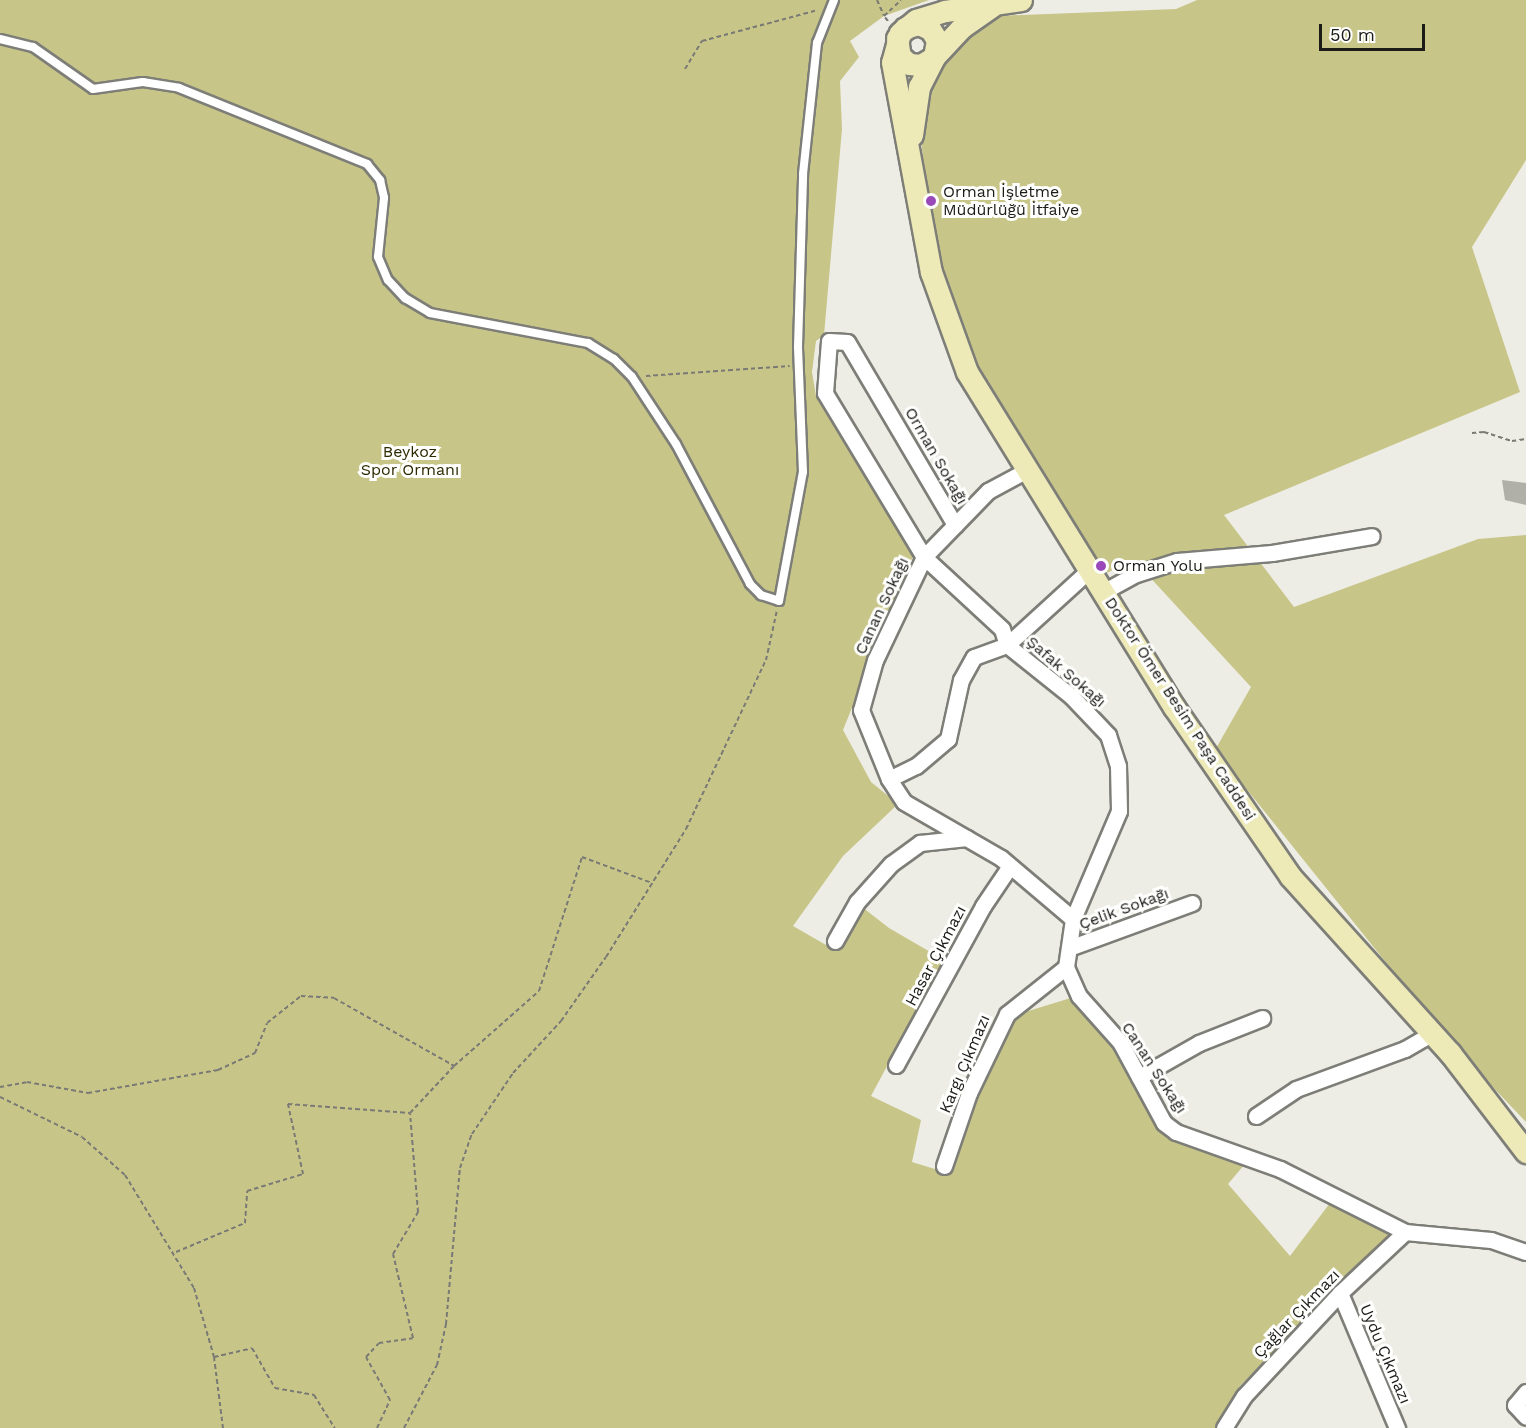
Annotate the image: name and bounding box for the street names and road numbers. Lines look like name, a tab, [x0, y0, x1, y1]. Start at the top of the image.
street label: Orman Sokağı	[901, 404, 971, 508]
street label: Canan Sokağı	[851, 554, 913, 658]
street label: Doktor Ömer Besim Paşa Caddesi	[1100, 593, 1260, 825]
street label: Şafak Sokağı	[1022, 632, 1110, 712]
street label: Çelik Sokağı	[1076, 884, 1172, 934]
street label: Hasar Çıkmazı	[901, 902, 971, 1010]
street label: Kargı Çıkmazı	[936, 1012, 994, 1116]
street label: Canan Sokağı	[1117, 1019, 1191, 1117]
street label: Çağlar Çıkmazı	[1250, 1266, 1344, 1362]
street label: Uydu Çıkmazı	[1355, 1301, 1415, 1407]

